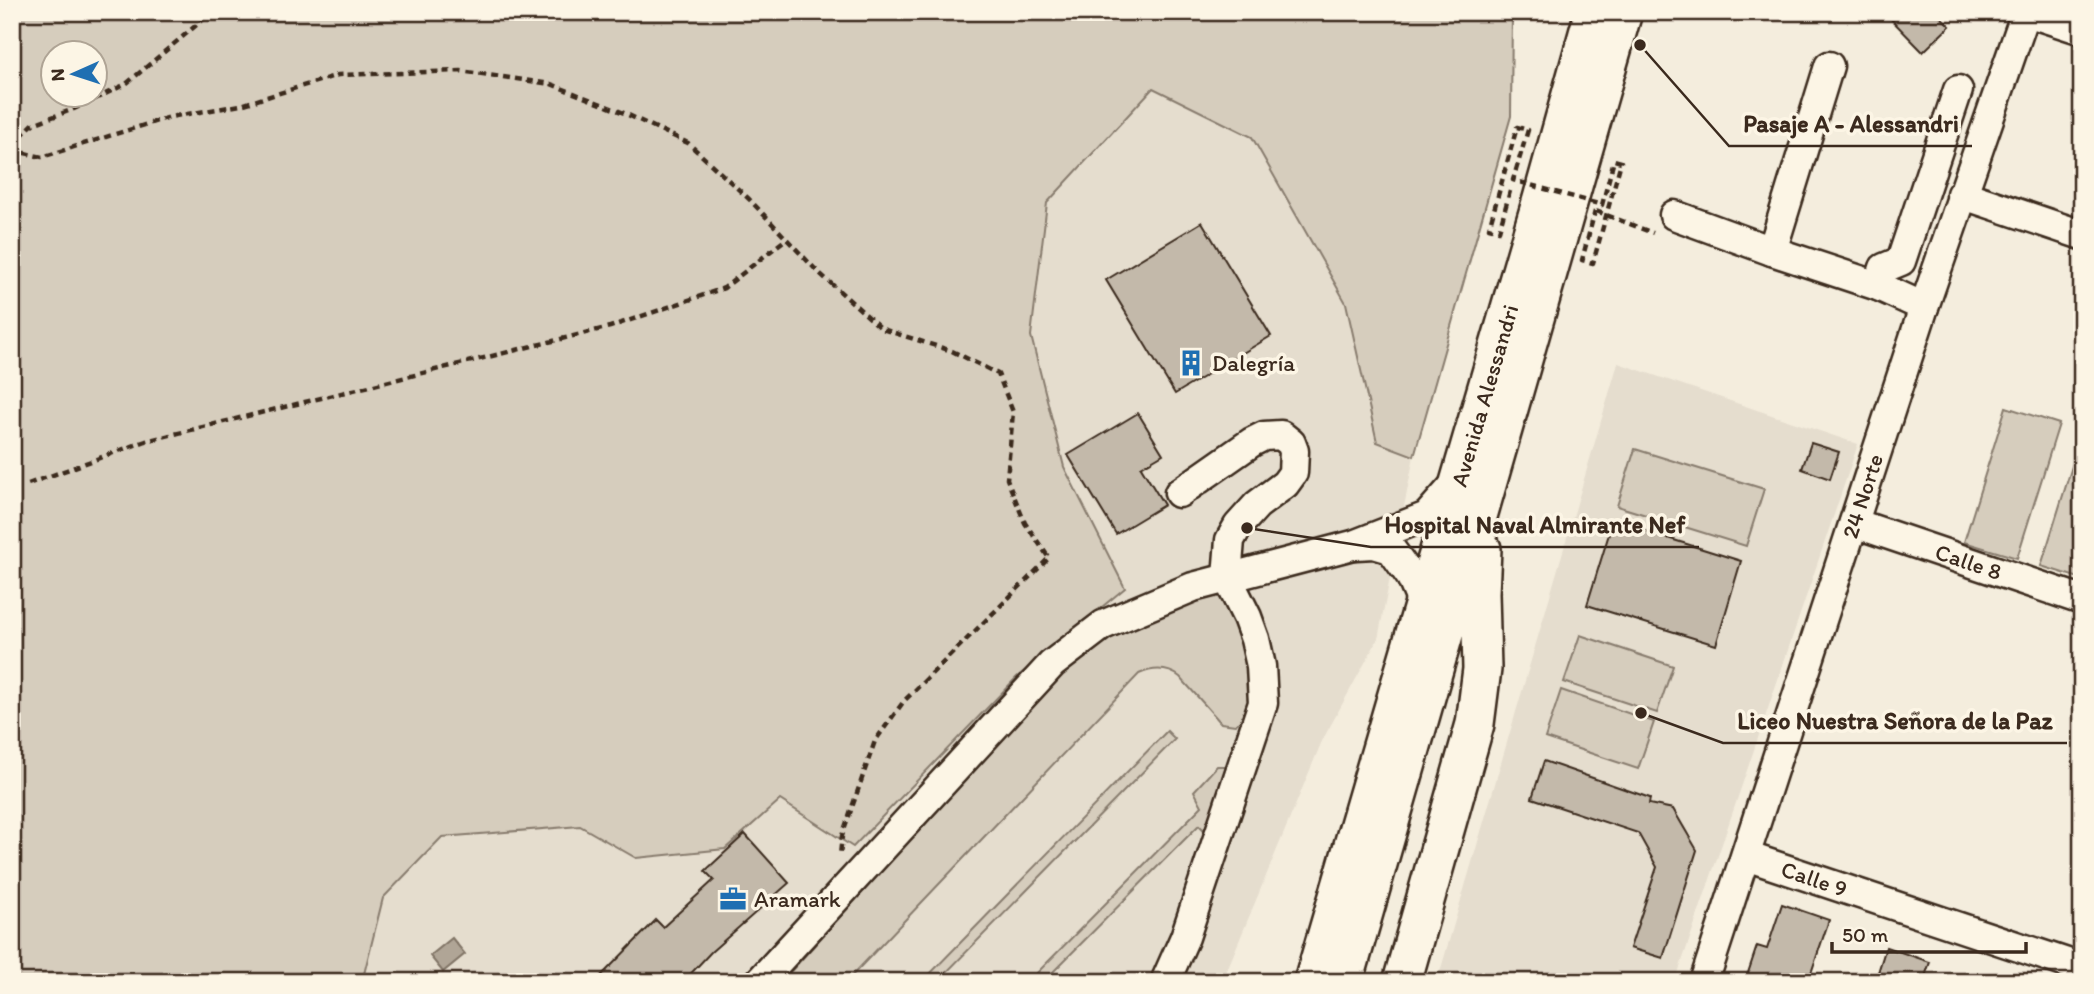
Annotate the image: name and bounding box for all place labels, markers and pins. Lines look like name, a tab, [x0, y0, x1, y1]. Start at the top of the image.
callout: Pasaje A - Alessandri	[1729, 101, 1972, 146]
building icon: Dalegría	[1176, 348, 1206, 378]
place label: Dalegría	[1212, 349, 1295, 377]
callout: Hospital Naval Almirante Nef	[1371, 502, 1699, 547]
callout: Liceo Nuestra Señora de la Paz	[1723, 698, 2067, 743]
office icon: Aramark	[718, 884, 748, 914]
place label: Aramark	[754, 885, 841, 913]

